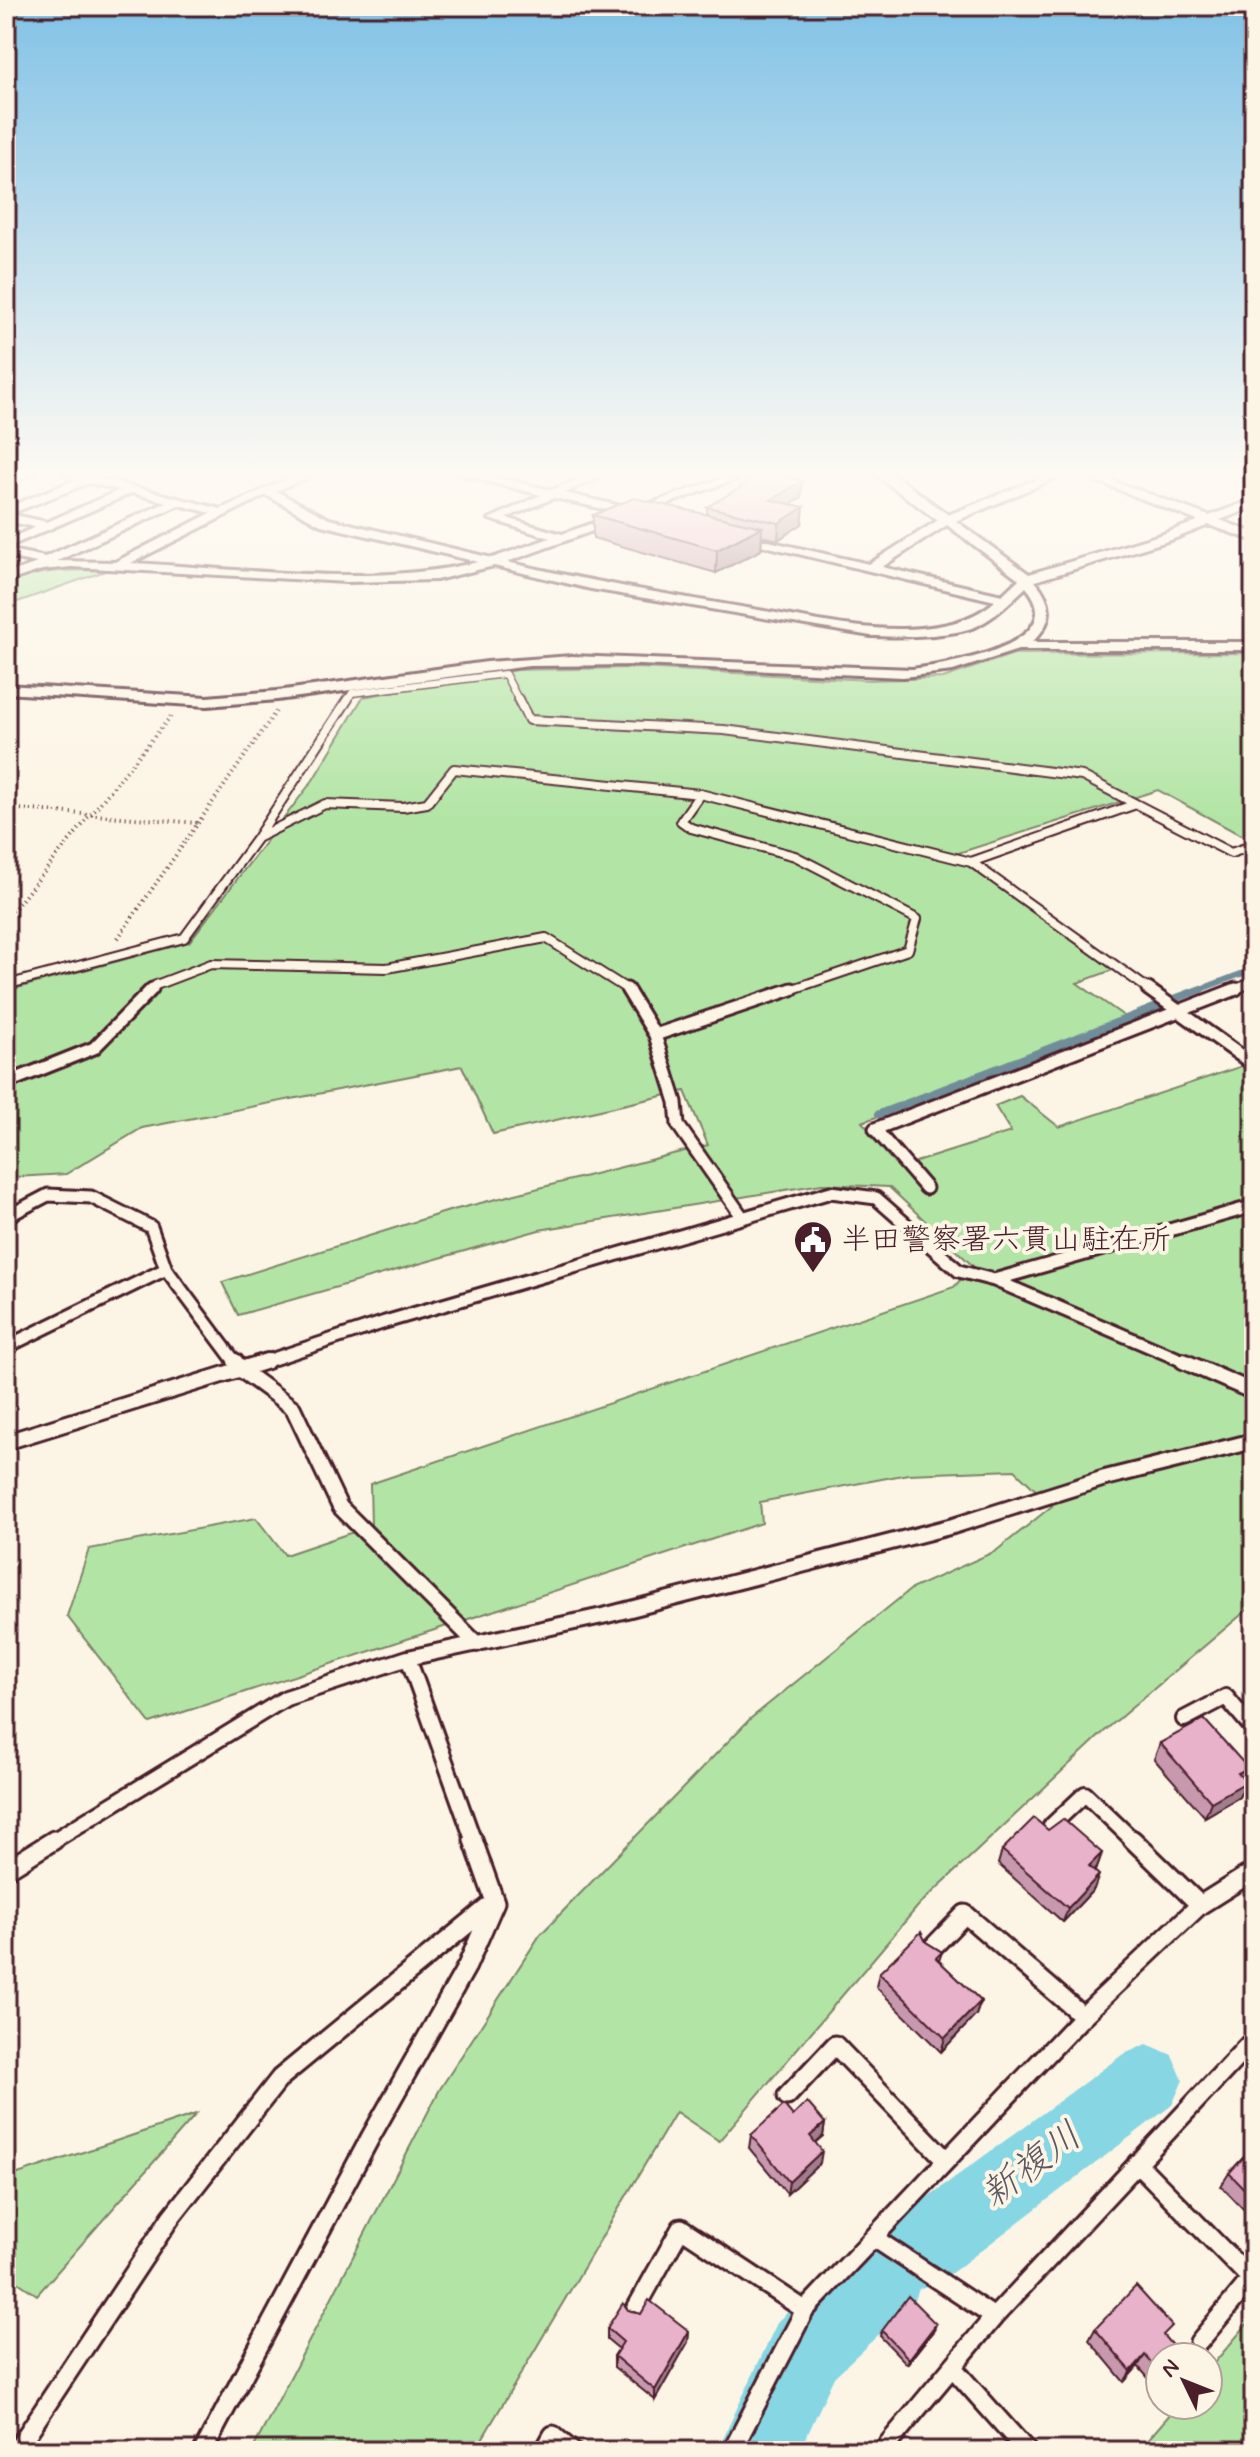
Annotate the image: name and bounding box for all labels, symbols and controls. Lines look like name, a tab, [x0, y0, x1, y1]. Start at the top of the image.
public building icon: 半田警察署六貫山駐在所	[792, 1219, 834, 1274]
place label: 半田警察署六貫山駐在所	[841, 1221, 1171, 1260]
water label: 新複川	[972, 2112, 1092, 2220]
north arrow	[1144, 2341, 1224, 2421]
text: N	[1156, 2354, 1186, 2384]

